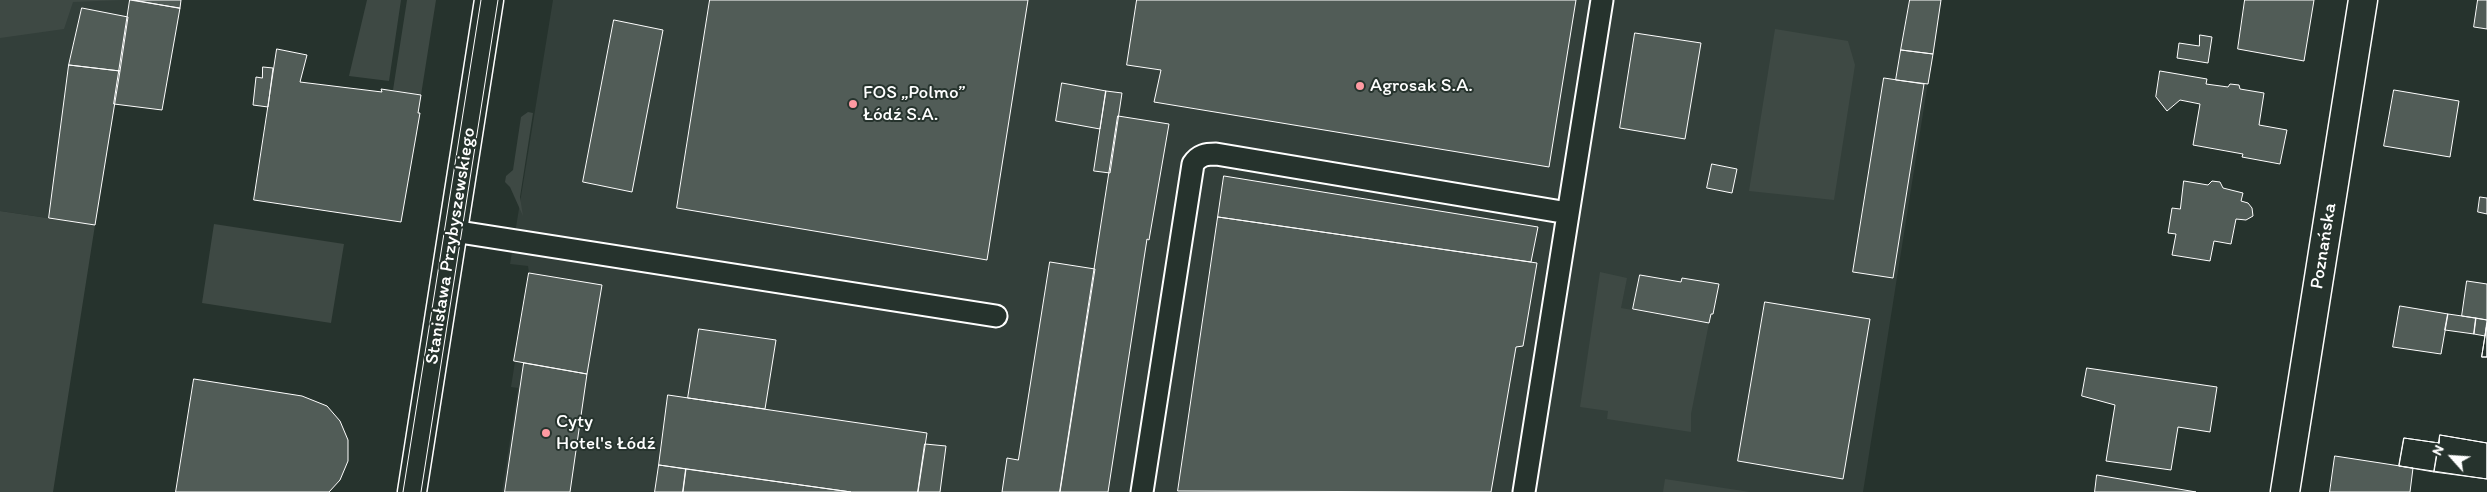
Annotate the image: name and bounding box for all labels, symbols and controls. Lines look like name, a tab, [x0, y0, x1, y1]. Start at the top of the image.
place label: Agrosak S.A.	[1370, 75, 1473, 97]
marker: Agrosak S.A.	[1354, 80, 1366, 92]
place label: FOS „Polmo” Łódź S.A.	[863, 82, 966, 126]
marker: FOS „Polmo” Łódź S.A.	[847, 98, 859, 110]
street label: Stanisława Przybyszewskiego	[421, 126, 481, 366]
street label: Poznańska	[2306, 201, 2342, 291]
place label: Cyty Hotel's Łódź	[556, 411, 656, 455]
marker: Cyty Hotel's Łódź	[540, 427, 552, 439]
north arrow	[2427, 432, 2477, 482]
text: N	[2428, 442, 2448, 458]

